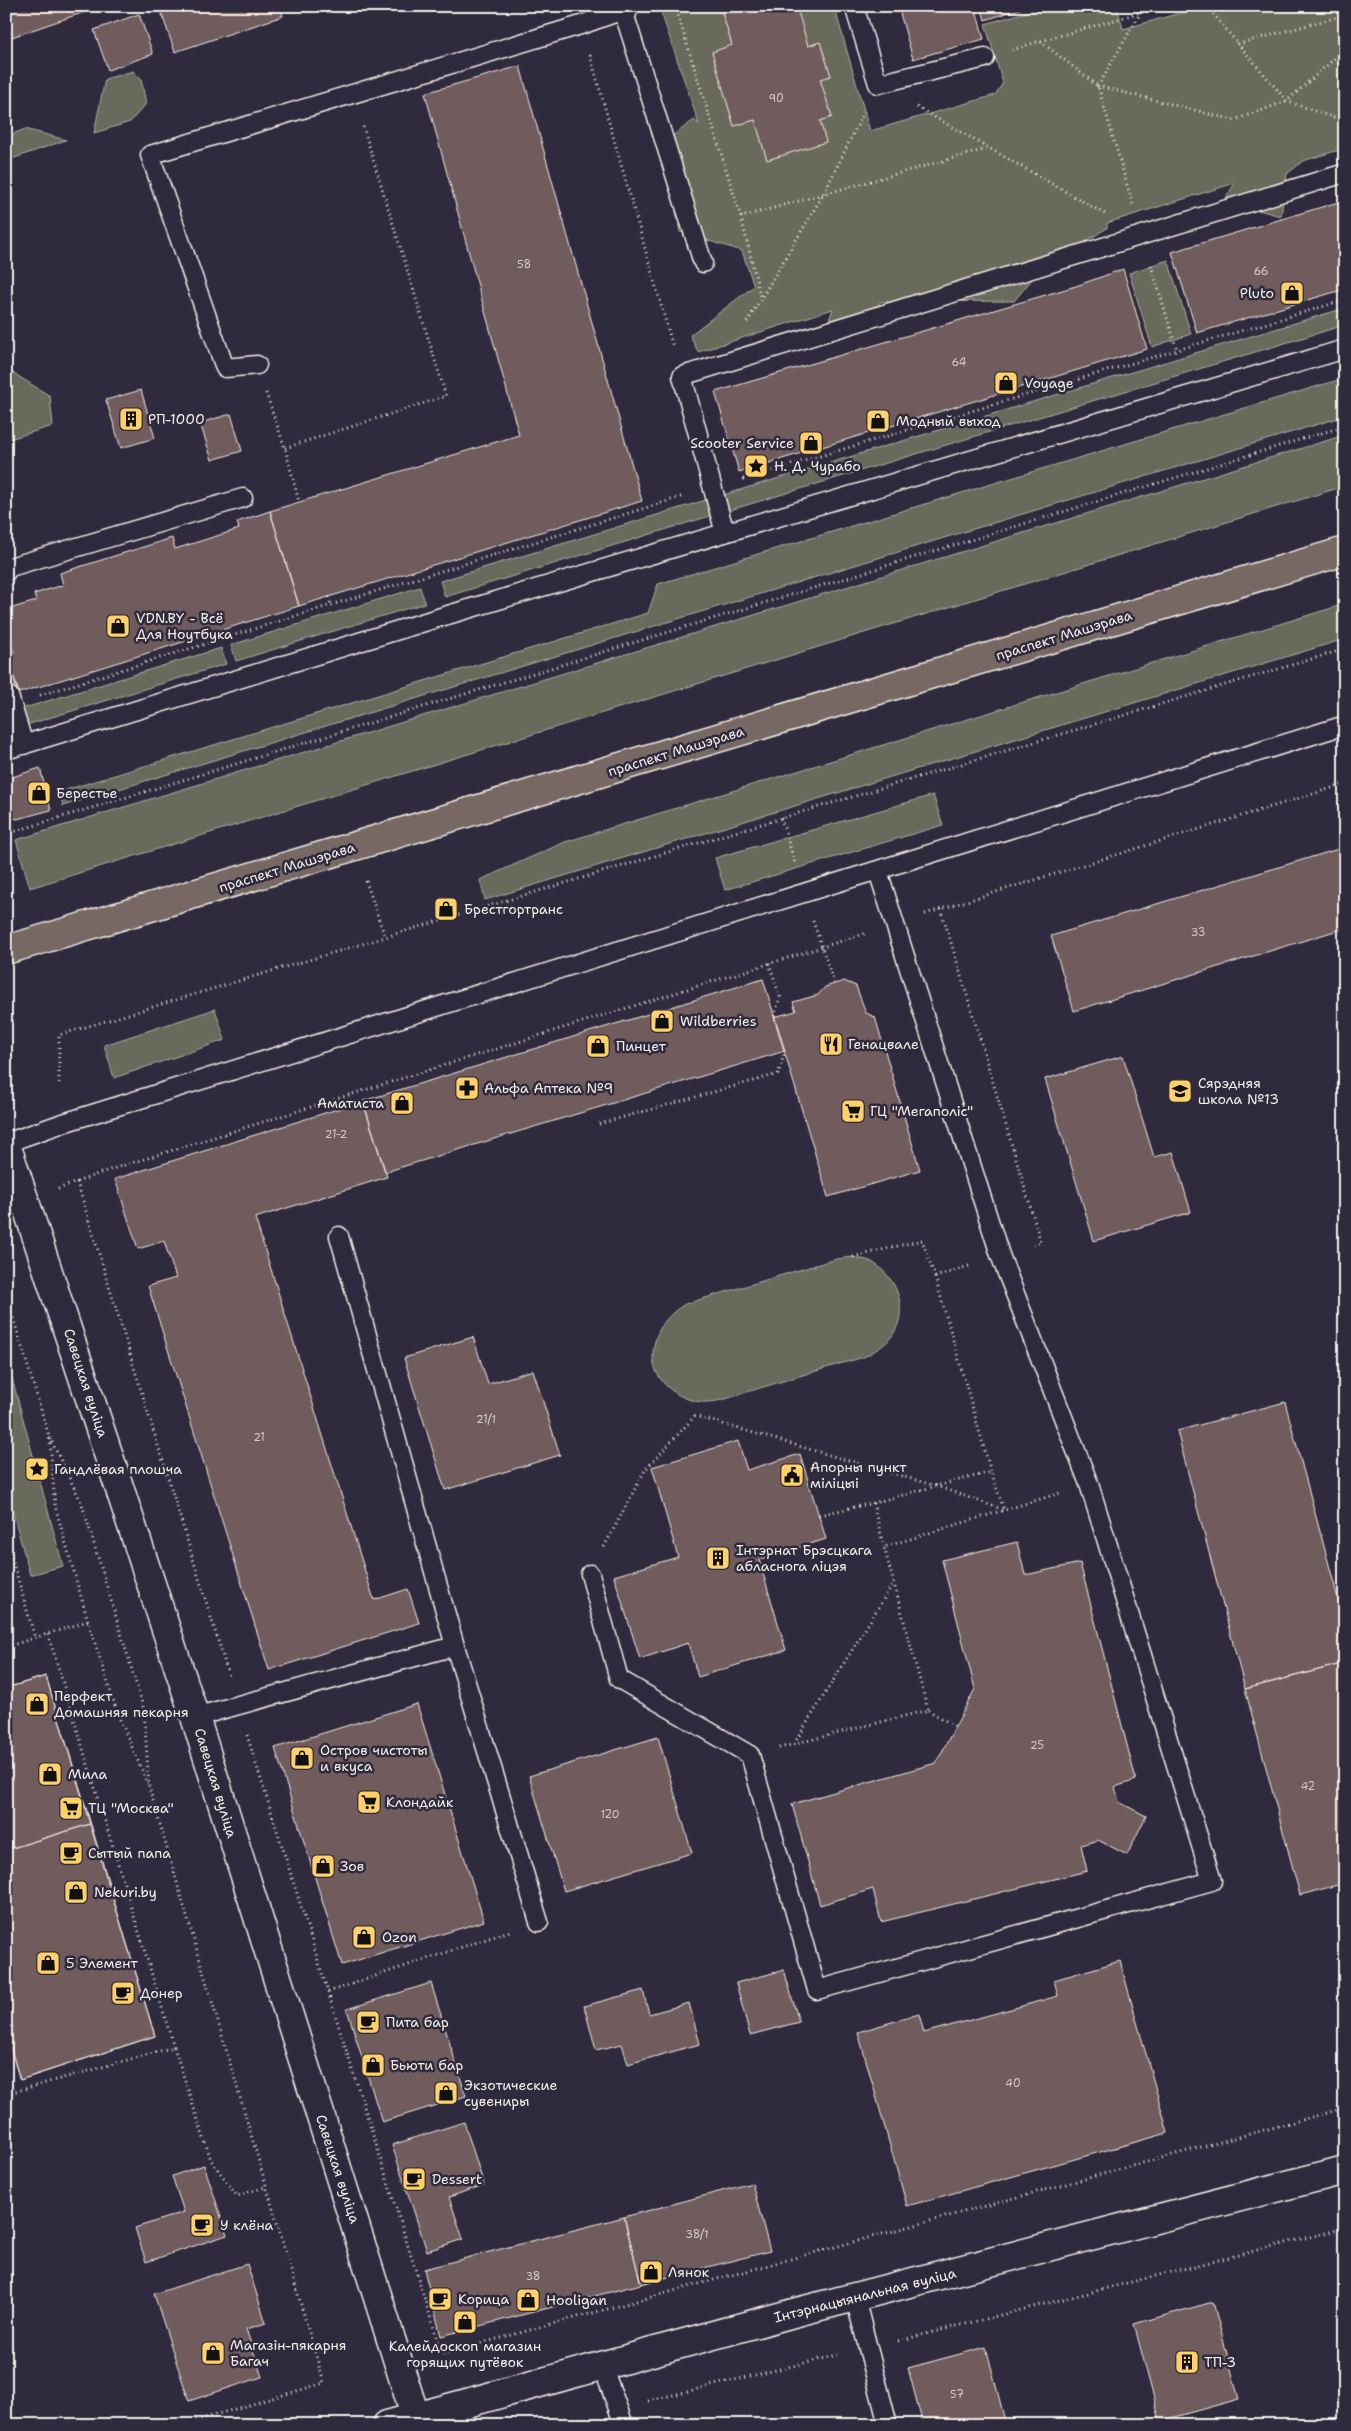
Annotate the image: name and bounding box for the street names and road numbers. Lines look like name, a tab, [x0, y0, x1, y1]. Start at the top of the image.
street label: праспект Машэрава	[994, 606, 1135, 664]
street label: праспект Машэрава	[606, 722, 747, 780]
street label: праспект Машэрава	[217, 838, 358, 896]
street label: Савецкая вуліца	[60, 1326, 112, 1440]
street label: Савецкая вуліца	[191, 1726, 241, 1840]
street label: Савецкая вуліца	[312, 2112, 364, 2226]
street label: Інтэрнацыянальная вуліца	[772, 2264, 958, 2326]

